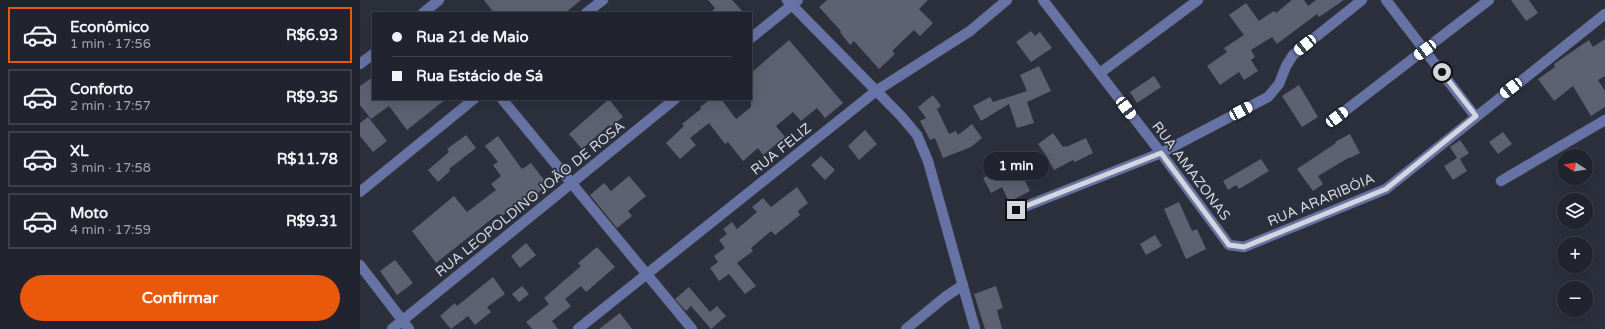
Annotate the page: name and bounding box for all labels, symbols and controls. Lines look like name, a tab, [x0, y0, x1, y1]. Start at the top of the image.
icon: car	[22, 17, 58, 53]
text: Econômico	[70, 18, 149, 36]
text: R$6.93	[286, 26, 338, 44]
text: Rua 21 de Maio	[416, 28, 529, 46]
car	[1292, 33, 1318, 57]
text: 1 min · 17:56	[70, 36, 151, 52]
car	[1412, 38, 1438, 62]
route start	[1433, 63, 1451, 81]
text: Rua Estácio de Sá	[416, 67, 543, 85]
car	[1498, 76, 1524, 100]
icon: car	[22, 79, 58, 115]
text: Conforto	[70, 80, 133, 98]
text: R$9.35	[286, 88, 338, 106]
car	[1114, 95, 1138, 121]
text: 2 min · 17:57	[70, 98, 151, 114]
car	[1228, 100, 1254, 122]
car	[1324, 105, 1350, 129]
street label: RUA LEOPOLDINO JOÃO DE ROSA	[432, 117, 628, 281]
street label: RUA AMAZONAS	[1148, 118, 1234, 224]
street label: RUA FELIZ	[747, 119, 815, 179]
icon: car	[22, 141, 58, 177]
text: XL	[70, 142, 89, 160]
north arrow	[1557, 149, 1593, 185]
map controls	[1557, 149, 1593, 317]
text: R$11.78	[277, 150, 338, 168]
callout: 1 min	[983, 152, 1049, 180]
text: 1 min	[999, 158, 1033, 174]
text: 3 min · 17:58	[70, 160, 151, 176]
street label: RUA ARARIBÓIA	[1265, 170, 1377, 230]
button: layers	[1557, 193, 1593, 229]
route end	[1007, 201, 1025, 219]
icon: car	[22, 203, 58, 239]
text: Moto	[70, 204, 108, 222]
text: R$9.31	[286, 212, 338, 230]
text: 4 min · 17:59	[70, 222, 151, 238]
button: +	[1557, 237, 1593, 273]
button: Confirmar	[20, 275, 340, 321]
button: −	[1557, 281, 1593, 317]

